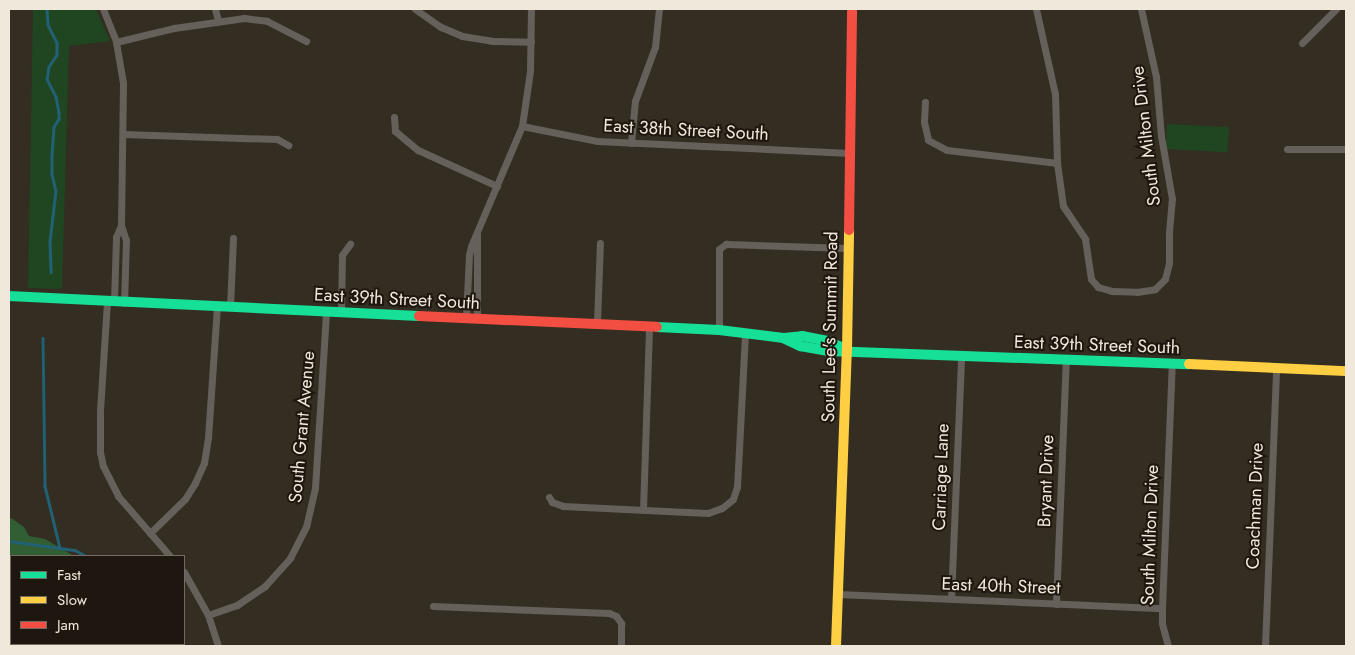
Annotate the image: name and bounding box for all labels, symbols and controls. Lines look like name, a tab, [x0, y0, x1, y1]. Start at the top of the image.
street label: South Milton Drive	[1127, 65, 1165, 207]
street label: East 38th Street South	[603, 115, 769, 145]
street label: South Lee's Summit Road	[818, 231, 842, 423]
street label: East 39th Street South	[313, 284, 481, 314]
street label: East 39th Street South	[1014, 331, 1180, 359]
street label: South Grant Avenue	[285, 350, 319, 504]
street label: Carriage Lane	[928, 423, 954, 531]
street label: Bryant Drive	[1034, 434, 1058, 528]
street label: Coachman Drive	[1242, 442, 1268, 570]
street label: South Milton Drive	[1137, 464, 1163, 606]
legend	[10, 555, 185, 645]
text: Fast	[57, 564, 81, 586]
street label: East 40th Street	[941, 573, 1061, 599]
text: Slow	[57, 589, 87, 611]
text: Jam	[57, 614, 80, 636]

